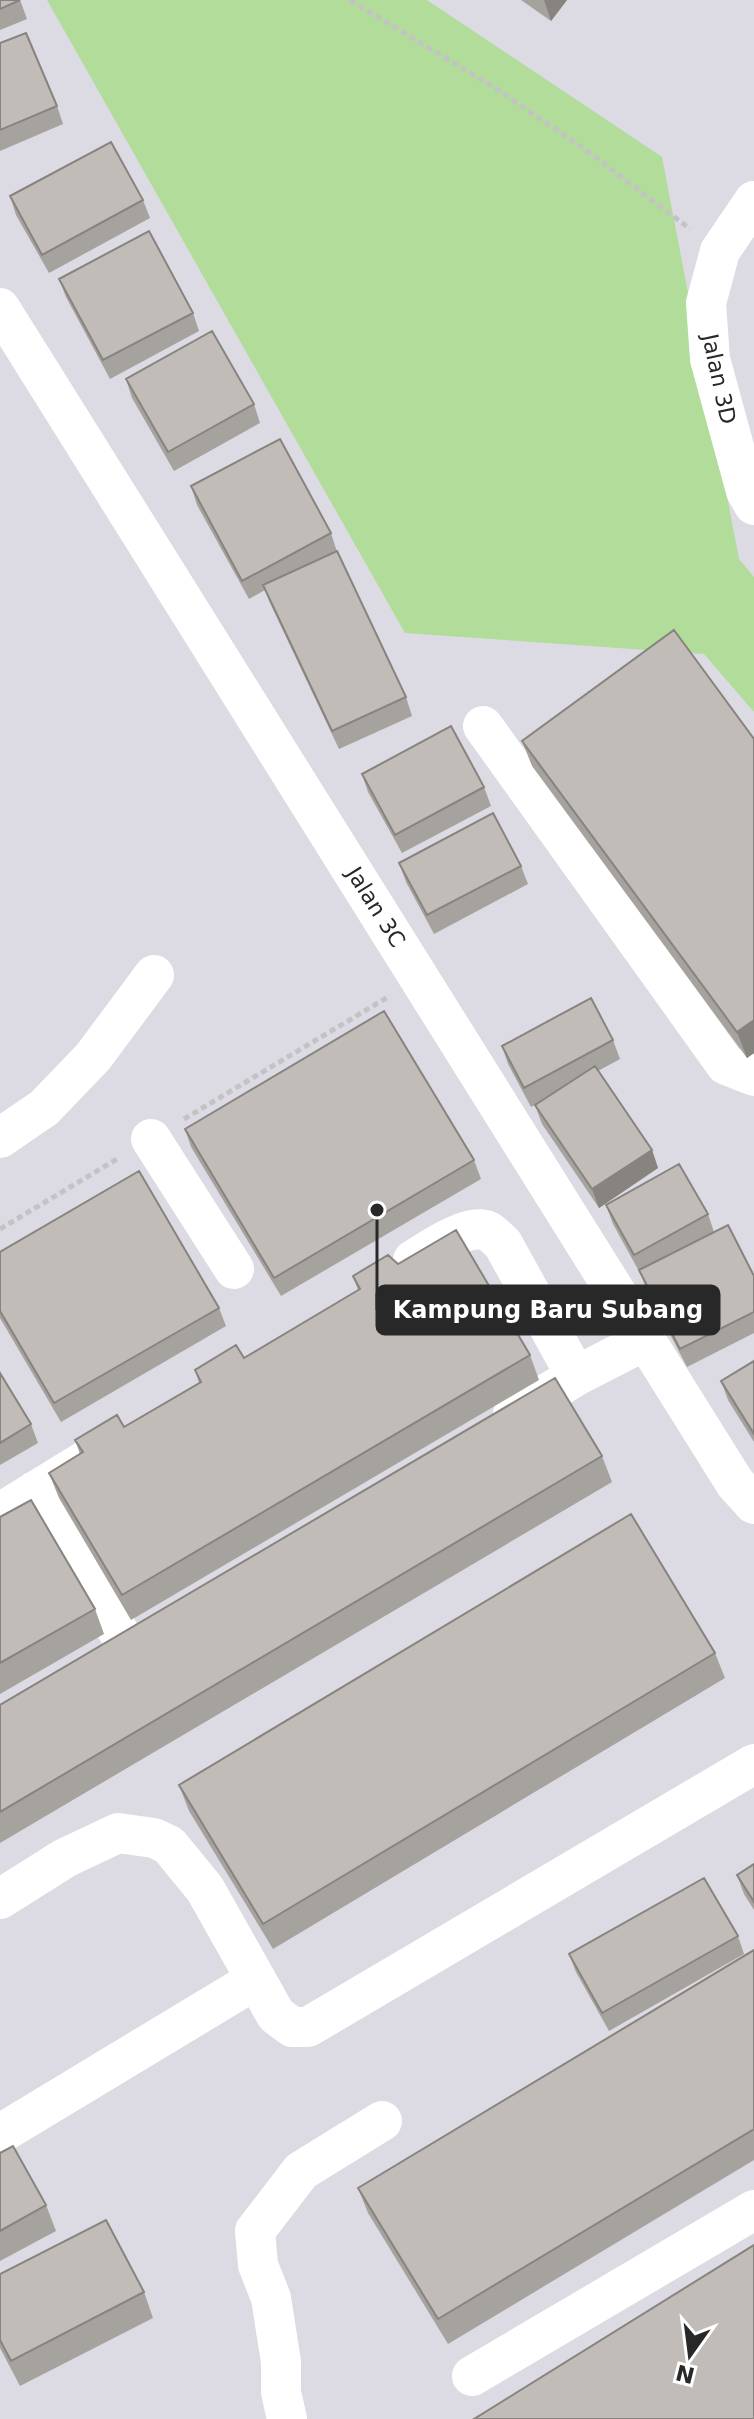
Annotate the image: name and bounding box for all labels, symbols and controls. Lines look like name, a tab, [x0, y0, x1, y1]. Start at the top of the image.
street label: Jalan 3D	[697, 330, 741, 426]
street label: Jalan 3C	[341, 861, 410, 952]
callout: Kampung Baru Subang	[377, 1286, 719, 1334]
text: Kampung Baru Subang	[393, 1296, 703, 1324]
north arrow	[650, 2315, 730, 2395]
text: N	[673, 2360, 697, 2388]

